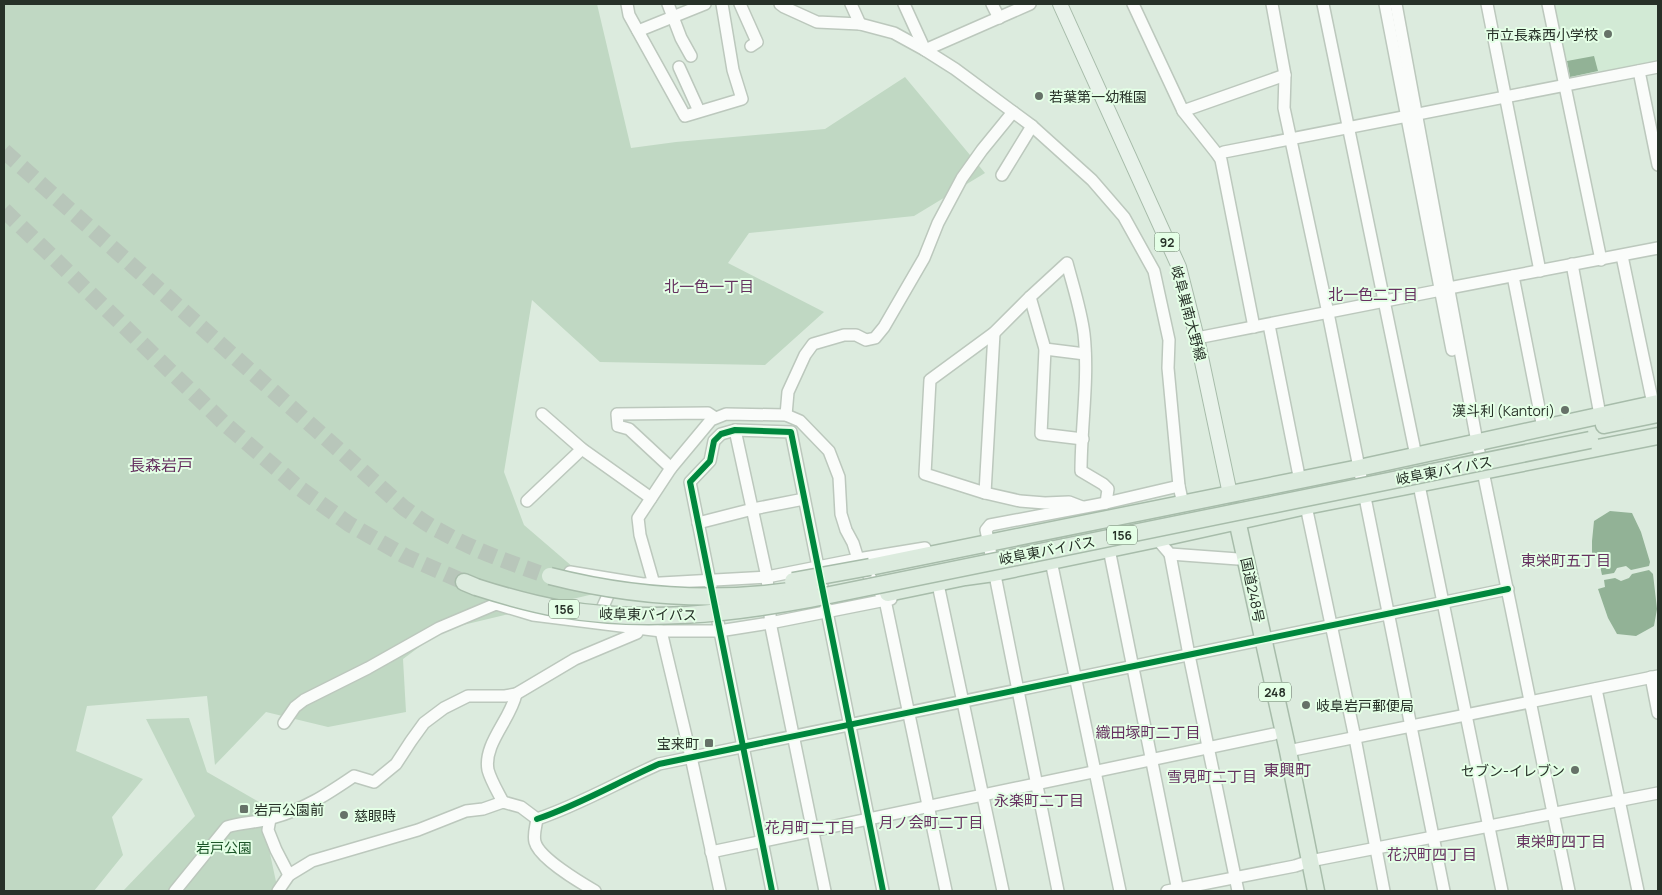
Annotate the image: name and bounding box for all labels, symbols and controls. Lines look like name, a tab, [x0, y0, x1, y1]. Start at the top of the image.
place label: 市立長森西小学校	[1486, 25, 1598, 44]
marker: 市立長森西小学校	[1602, 28, 1614, 40]
place label: 若葉第一幼稚園	[1049, 87, 1147, 106]
marker: 若葉第一幼稚園	[1033, 90, 1045, 102]
road number: 92	[1154, 232, 1180, 252]
street label: 岐阜巣南大野線	[1167, 263, 1211, 363]
district label: 北一色一丁目	[664, 276, 754, 297]
district label: 北一色二丁目	[1328, 284, 1418, 305]
place label: 漢斗利 (Kantori)	[1452, 401, 1555, 420]
marker: 漢斗利 (Kantori)	[1559, 404, 1571, 416]
street label: 岐阜東バイパス	[1394, 451, 1494, 489]
district label: 長森岩戸	[129, 454, 193, 476]
road number: 156	[1107, 526, 1137, 544]
street label: 岐阜東バイパス	[997, 531, 1097, 569]
district label: 東栄町五丁目	[1521, 550, 1611, 571]
street label: 国道248号	[1237, 556, 1269, 624]
road number: 156	[549, 600, 579, 618]
street label: 岐阜東バイパス	[599, 604, 697, 624]
road number: 248	[1259, 682, 1291, 702]
place label: 岐阜岩戸郵便局	[1316, 696, 1414, 715]
marker: 岐阜岩戸郵便局	[1300, 699, 1312, 711]
district label: 織田塚町二丁目	[1095, 722, 1201, 743]
place label: 宝来町	[657, 734, 699, 753]
marker: 宝来町	[703, 737, 715, 749]
district label: 東興町	[1263, 759, 1311, 781]
place label: セブン-イレブン	[1461, 761, 1565, 780]
marker: セブン-イレブン	[1569, 764, 1581, 776]
district label: 雪見町二丁目	[1167, 766, 1257, 787]
district label: 永楽町二丁目	[994, 790, 1084, 811]
place label: 岩戸公園前	[254, 800, 324, 819]
marker: 岩戸公園前	[238, 803, 250, 815]
place label: 慈眼時	[354, 806, 396, 825]
marker: 慈眼時	[338, 809, 350, 821]
district label: 月ノ会町二丁目	[878, 812, 984, 833]
district label: 花月町二丁目	[765, 817, 855, 838]
district label: 東栄町四丁目	[1516, 831, 1606, 852]
park label: 岩戸公園	[196, 838, 252, 857]
district label: 花沢町四丁目	[1387, 844, 1477, 865]

